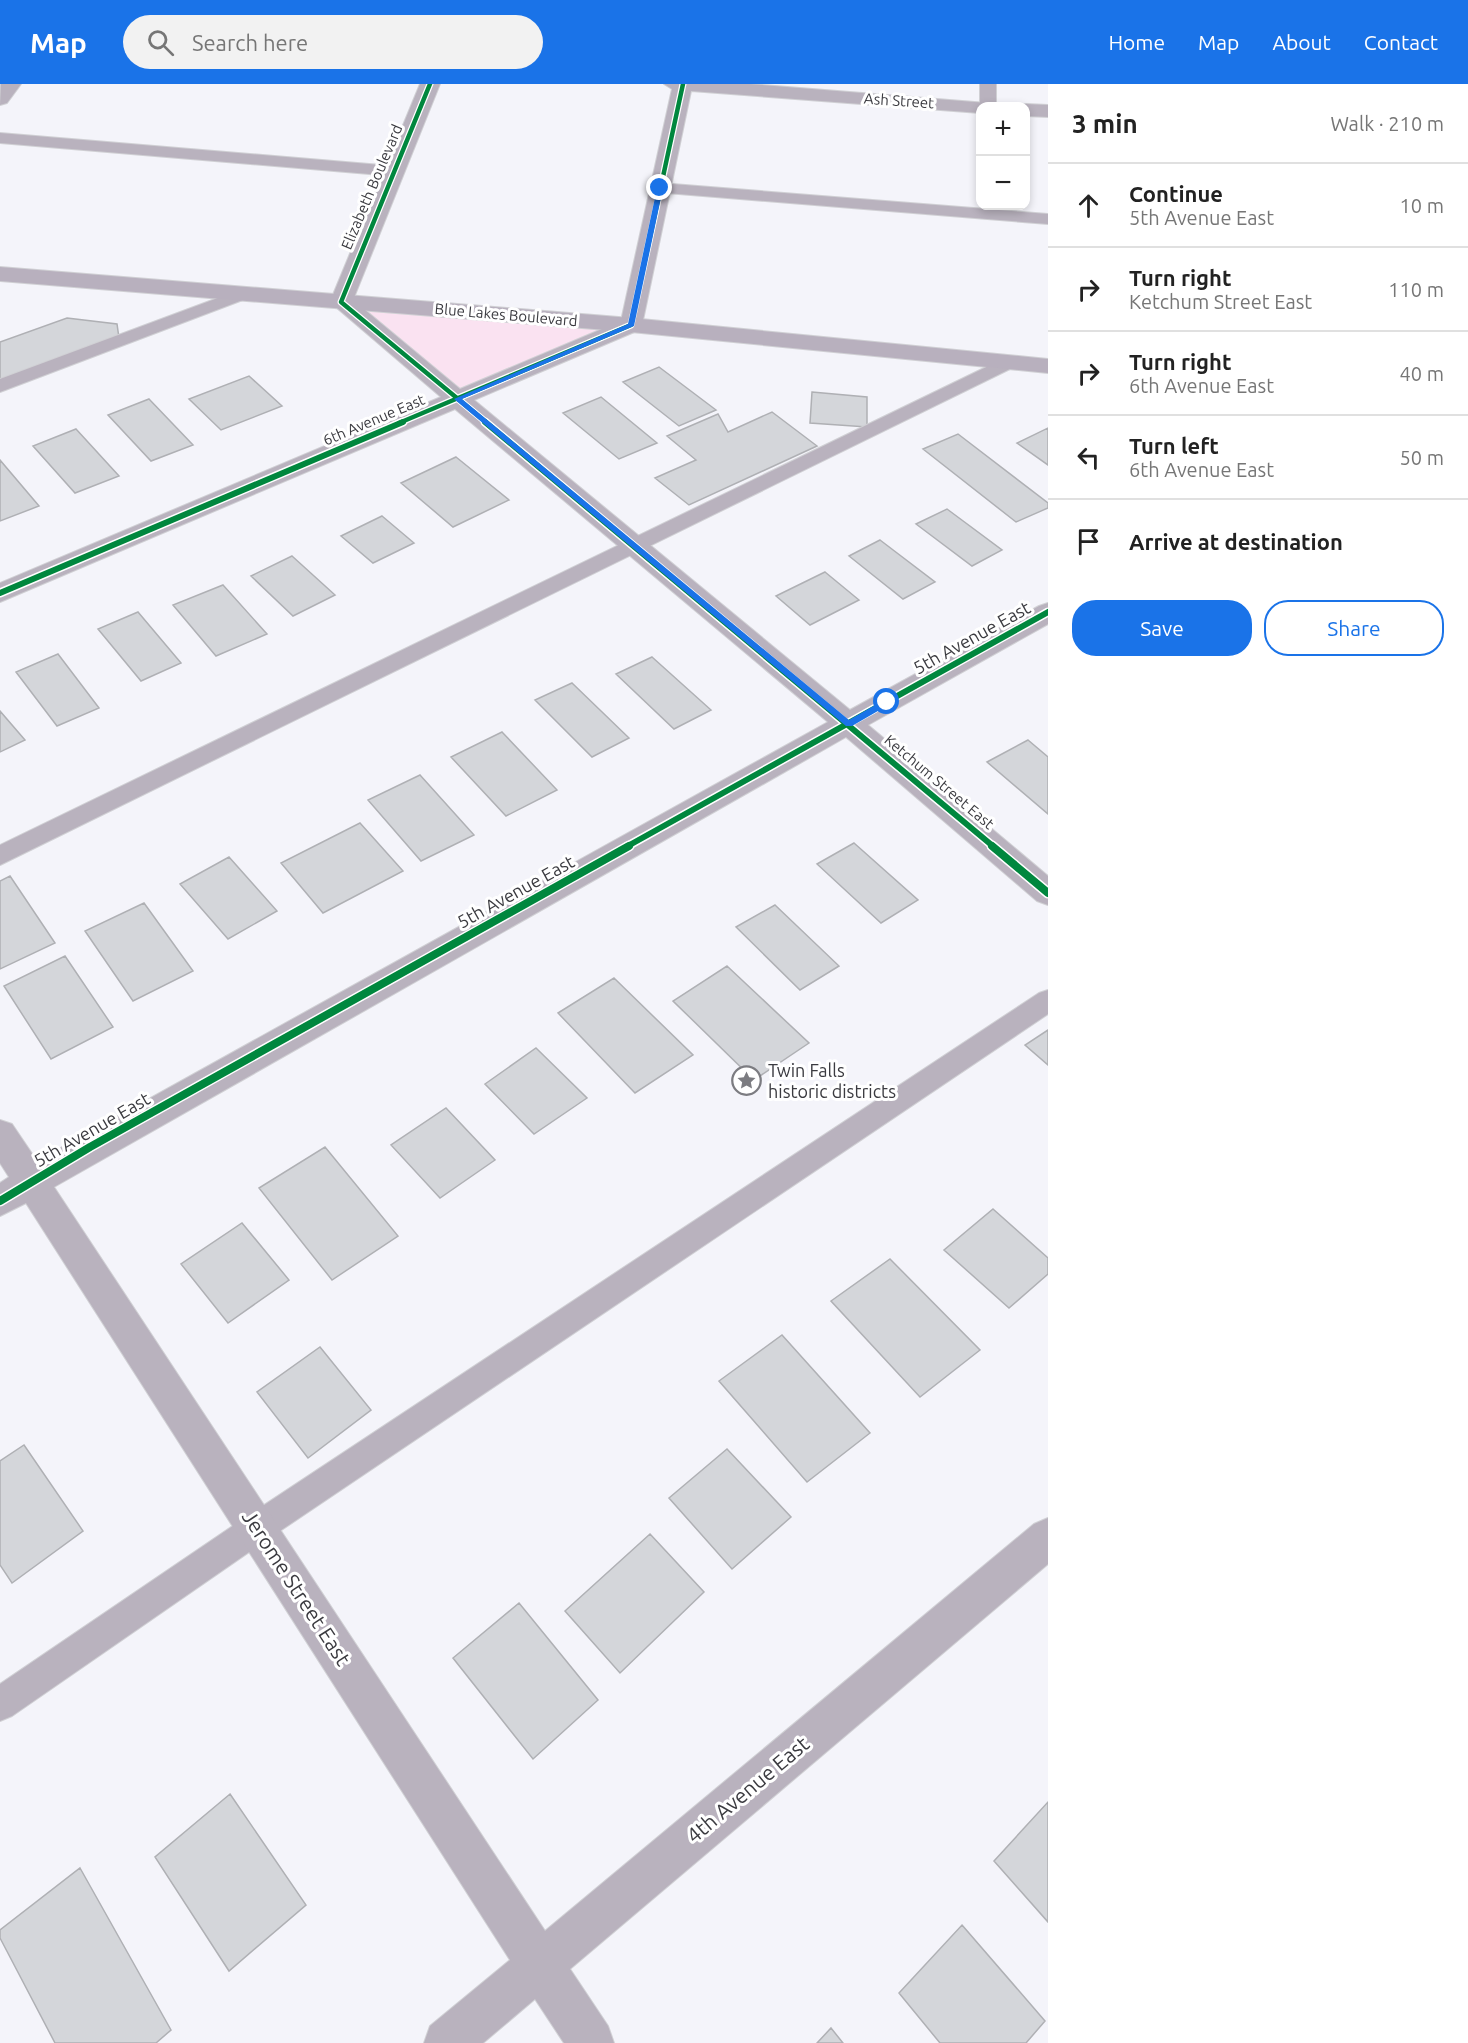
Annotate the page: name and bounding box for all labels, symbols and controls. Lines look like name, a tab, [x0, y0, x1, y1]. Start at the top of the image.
search box	[123, 15, 543, 69]
icon: search	[144, 26, 177, 59]
text: Map	[30, 27, 87, 58]
text: Search here	[192, 30, 308, 55]
text: Home	[1108, 30, 1165, 54]
text: Map	[1198, 30, 1239, 54]
text: About	[1272, 30, 1331, 54]
text: Contact	[1364, 30, 1438, 54]
street label: Ash Street	[863, 90, 935, 111]
map controls	[976, 102, 1030, 210]
button: +	[976, 102, 1030, 156]
text: 3 min	[1072, 109, 1138, 138]
text: Walk · 210 m	[1331, 112, 1444, 135]
street label: Elizabeth Boulevard	[338, 122, 406, 252]
button: −	[976, 156, 1030, 210]
route end	[646, 174, 672, 200]
text: Continue	[1129, 181, 1223, 206]
icon: ahead	[1072, 189, 1105, 222]
text: 10 m	[1400, 194, 1444, 217]
text: 5th Avenue East	[1129, 206, 1274, 229]
text: Turn right	[1129, 265, 1231, 290]
icon: right	[1072, 273, 1105, 306]
text: 110 m	[1388, 278, 1444, 301]
text: Ketchum Street East	[1129, 290, 1312, 313]
street label: Blue Lakes Boulevard	[434, 300, 578, 329]
text: Turn right	[1129, 349, 1231, 374]
icon: right	[1072, 357, 1105, 390]
text: 40 m	[1400, 362, 1444, 385]
text: 6th Avenue East	[1129, 374, 1274, 397]
street label: 6th Avenue East	[320, 390, 427, 449]
text: Turn left	[1129, 433, 1219, 458]
icon: left	[1072, 441, 1105, 474]
text: 50 m	[1400, 446, 1444, 469]
text: 6th Avenue East	[1129, 458, 1274, 481]
icon: arrive	[1072, 525, 1105, 558]
text: Arrive at destination	[1129, 529, 1343, 554]
street label: 5th Avenue East	[910, 597, 1033, 678]
button: Save	[1072, 600, 1252, 656]
button: Share	[1264, 600, 1444, 656]
route start	[873, 688, 899, 714]
street label: Ketchum Street East	[881, 731, 997, 832]
street label: 5th Avenue East	[454, 851, 577, 932]
place label: Twin Falls historic districts	[768, 1060, 896, 1101]
place icon: Twin Falls historic districts	[731, 1065, 763, 1097]
street label: 5th Avenue East	[30, 1088, 153, 1170]
street label: Jerome Street East	[238, 1505, 356, 1669]
street label: 4th Avenue East	[681, 1731, 813, 1847]

